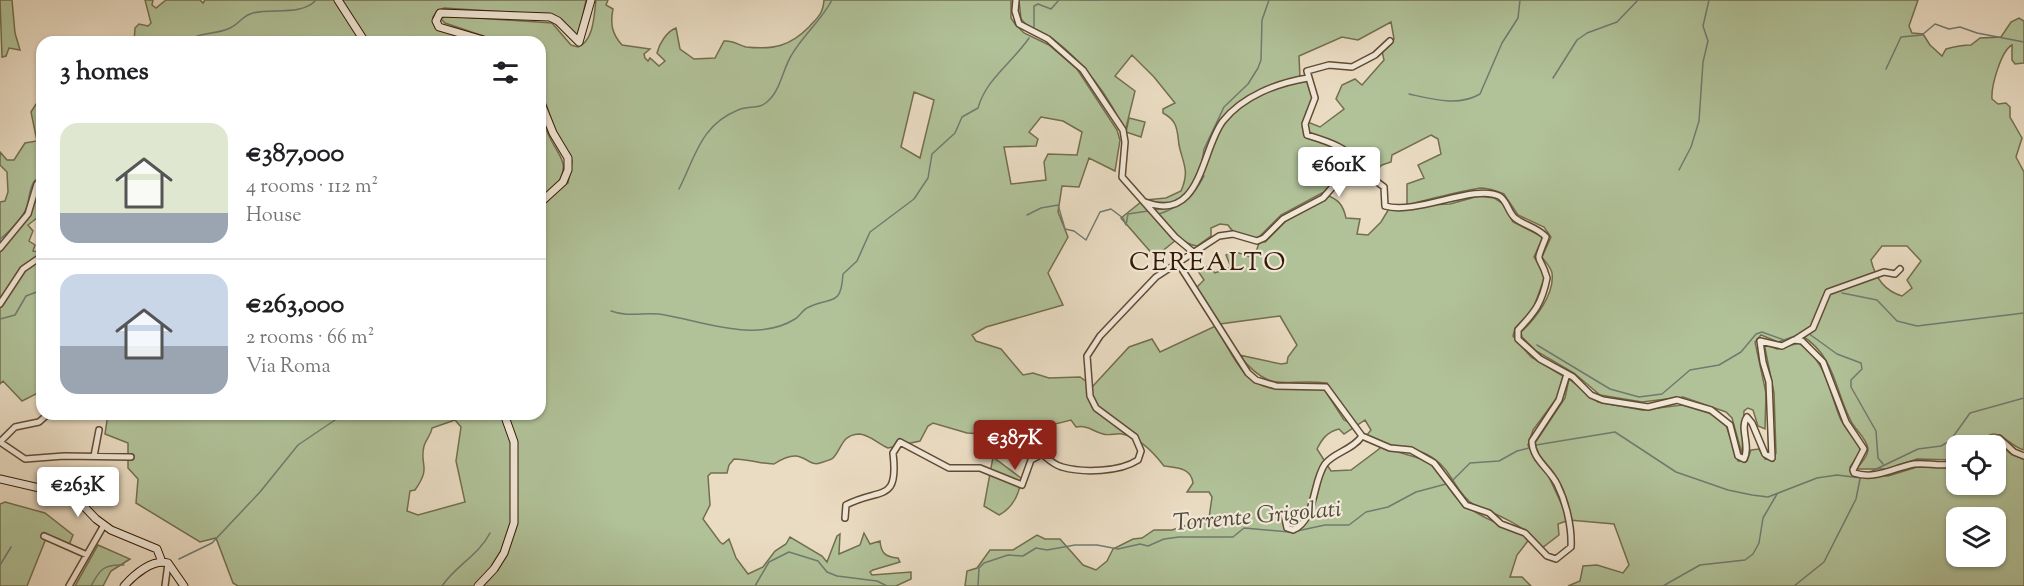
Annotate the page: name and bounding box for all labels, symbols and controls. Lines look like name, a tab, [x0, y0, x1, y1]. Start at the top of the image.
text: 3 homes	[60, 54, 149, 91]
icon: filters	[489, 56, 522, 89]
text: €387,000	[246, 136, 344, 173]
icon: home	[108, 147, 180, 219]
pin: €601K	[1297, 147, 1381, 198]
text: €601K	[1312, 152, 1366, 181]
text: 4 rooms · 112 m²	[246, 173, 378, 202]
text: House	[246, 202, 301, 231]
district label: CEREALTO	[1129, 245, 1287, 282]
text: €263,000	[246, 287, 344, 324]
icon: home	[108, 298, 180, 370]
text: 2 rooms · 66 m²	[246, 324, 374, 353]
text: Via Roma	[246, 353, 331, 382]
pin: €387K	[973, 420, 1057, 471]
text: €387K	[988, 425, 1042, 454]
map controls	[1946, 435, 2006, 567]
button: locate	[1946, 435, 2006, 495]
pin: €263K	[36, 467, 120, 518]
text: €263K	[51, 472, 105, 501]
water label: Torrente Grigolati	[1172, 493, 1343, 541]
button: layers	[1946, 507, 2006, 567]

